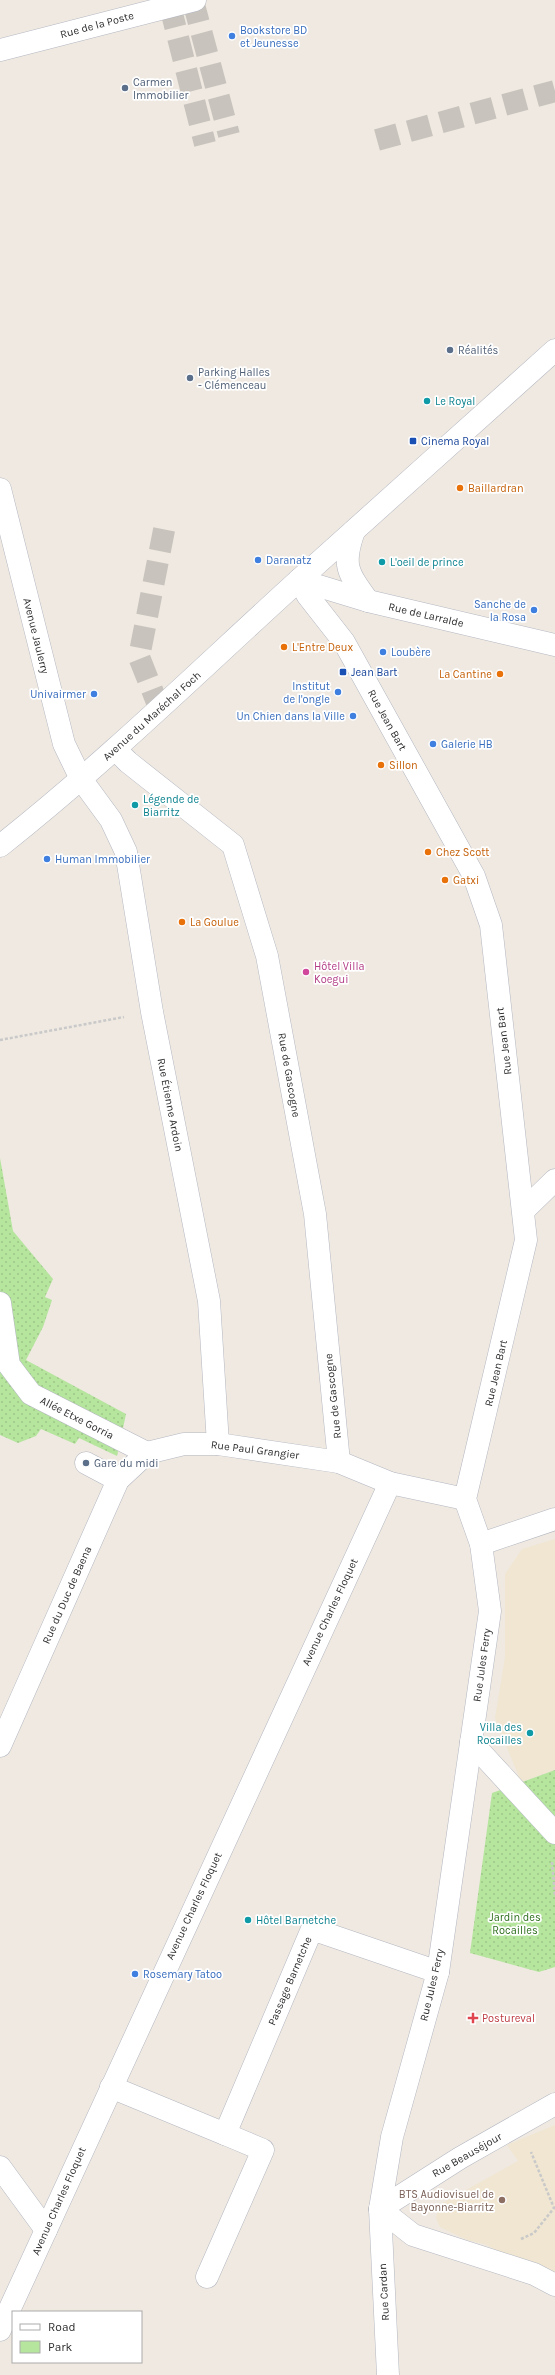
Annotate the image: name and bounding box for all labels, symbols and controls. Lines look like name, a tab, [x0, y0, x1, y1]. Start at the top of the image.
street label: Rue de la Poste	[59, 9, 136, 41]
place label: Bookstore BD et Jeunesse	[240, 24, 307, 50]
marker: Bookstore BD et Jeunesse	[227, 31, 237, 41]
place label: Carmen Immobilier	[133, 76, 188, 102]
marker: Carmen Immobilier	[120, 83, 130, 93]
place label: Réalités	[458, 344, 499, 357]
marker: Réalités	[445, 345, 455, 355]
place label: Parking Halles - Clémenceau	[198, 366, 270, 392]
marker: Parking Halles - Clémenceau	[185, 373, 195, 383]
place label: Le Royal	[435, 395, 475, 408]
marker: Le Royal	[422, 396, 432, 406]
place label: Cinema Royal	[421, 435, 489, 448]
marker: Cinema Royal	[408, 436, 418, 446]
place label: Baillardran	[468, 482, 524, 495]
marker: Baillardran	[455, 483, 465, 493]
place label: Daranatz	[266, 554, 311, 567]
marker: Daranatz	[253, 555, 263, 565]
place label: L'oeil de prince	[390, 556, 464, 569]
marker: L'oeil de prince	[377, 557, 387, 567]
street label: Avenue Jaulerry	[20, 597, 52, 675]
place label: Sanche de la Rosa	[474, 598, 526, 624]
street label: Rue de Larralde	[387, 600, 465, 630]
marker: Sanche de la Rosa	[529, 605, 539, 615]
place label: L'Entre Deux	[292, 641, 353, 654]
marker: L'Entre Deux	[279, 642, 289, 652]
place label: Loubère	[391, 646, 431, 659]
marker: Loubère	[378, 647, 388, 657]
place label: Jean Bart	[351, 666, 397, 679]
marker: Jean Bart	[338, 667, 348, 677]
place label: La Cantine	[439, 668, 492, 681]
street label: Avenue du Maréchal Foch	[100, 669, 204, 763]
marker: La Cantine	[495, 669, 505, 679]
place label: Institut de l'ongle	[283, 680, 330, 706]
marker: Institut de l'ongle	[333, 687, 343, 697]
street label: Rue Jean Bart	[365, 687, 409, 753]
place label: Univairmer	[30, 688, 86, 701]
marker: Univairmer	[89, 689, 99, 699]
place label: Un Chien dans la Ville	[236, 710, 345, 723]
marker: Un Chien dans la Ville	[348, 711, 358, 721]
place label: Galerie HB	[441, 738, 493, 751]
marker: Galerie HB	[428, 739, 438, 749]
place label: Sillon	[389, 759, 418, 772]
marker: Sillon	[376, 760, 386, 770]
place label: Légende de Biarritz	[143, 793, 200, 819]
marker: Légende de Biarritz	[130, 800, 140, 810]
place label: Chez Scott	[436, 846, 489, 859]
marker: Chez Scott	[423, 847, 433, 857]
place label: Human Immobilier	[55, 853, 150, 866]
marker: Human Immobilier	[42, 854, 52, 864]
place label: Gatxi	[453, 874, 479, 887]
marker: Gatxi	[440, 875, 450, 885]
place label: La Goulue	[190, 916, 239, 929]
marker: La Goulue	[177, 917, 187, 927]
place label: Hôtel Villa Koegui	[314, 960, 365, 986]
marker: Hôtel Villa Koegui	[301, 967, 311, 977]
street label: Rue Jean Bart	[493, 1006, 515, 1076]
street label: Rue de Gascogne	[275, 1032, 303, 1119]
street label: Rue Étienne Ardoin	[155, 1057, 187, 1153]
street label: Rue Jean Bart	[482, 1338, 510, 1408]
street label: Rue de Gascogne	[322, 1352, 344, 1439]
street label: Allée Etxe Gorria	[38, 1394, 116, 1442]
street label: Rue Paul Grangier	[210, 1438, 300, 1462]
place label: Gare du midi	[94, 1457, 159, 1470]
marker: Gare du midi	[81, 1458, 91, 1468]
street label: Rue du Duc de Baena	[40, 1544, 94, 1646]
street label: Avenue Charles Floquet	[299, 1556, 361, 1668]
street label: Rue Jules Ferry	[470, 1627, 494, 1703]
place label: Villa des Rocailles	[477, 1721, 522, 1747]
marker: Villa des Rocailles	[525, 1728, 535, 1738]
street label: Avenue Charles Floquet	[163, 1850, 225, 1962]
park label: Jardin des Rocailles	[489, 1911, 541, 1937]
place label: Hôtel Barnetche	[256, 1914, 336, 1927]
marker: Hôtel Barnetche	[243, 1915, 253, 1925]
street label: Passage Barnetche	[265, 1934, 315, 2027]
street label: Rue Jules Ferry	[417, 1947, 447, 2023]
place label: Rosemary Tatoo	[143, 1968, 222, 1981]
marker: Rosemary Tatoo	[130, 1969, 140, 1979]
marker: Postureval	[467, 2012, 479, 2024]
place label: Postureval	[482, 2012, 535, 2025]
street label: Rue Beauséjour	[430, 2130, 504, 2180]
street label: Avenue Charles Floquet	[29, 2145, 89, 2257]
place label: BTS Audiovisuel de Bayonne-Biarritz	[399, 2188, 494, 2214]
marker: BTS Audiovisuel de Bayonne-Biarritz	[497, 2195, 507, 2205]
street label: Rue Cardan	[376, 2263, 392, 2321]
legend	[12, 2311, 142, 2363]
text: Road	[48, 2320, 76, 2334]
text: Park	[48, 2340, 73, 2354]

